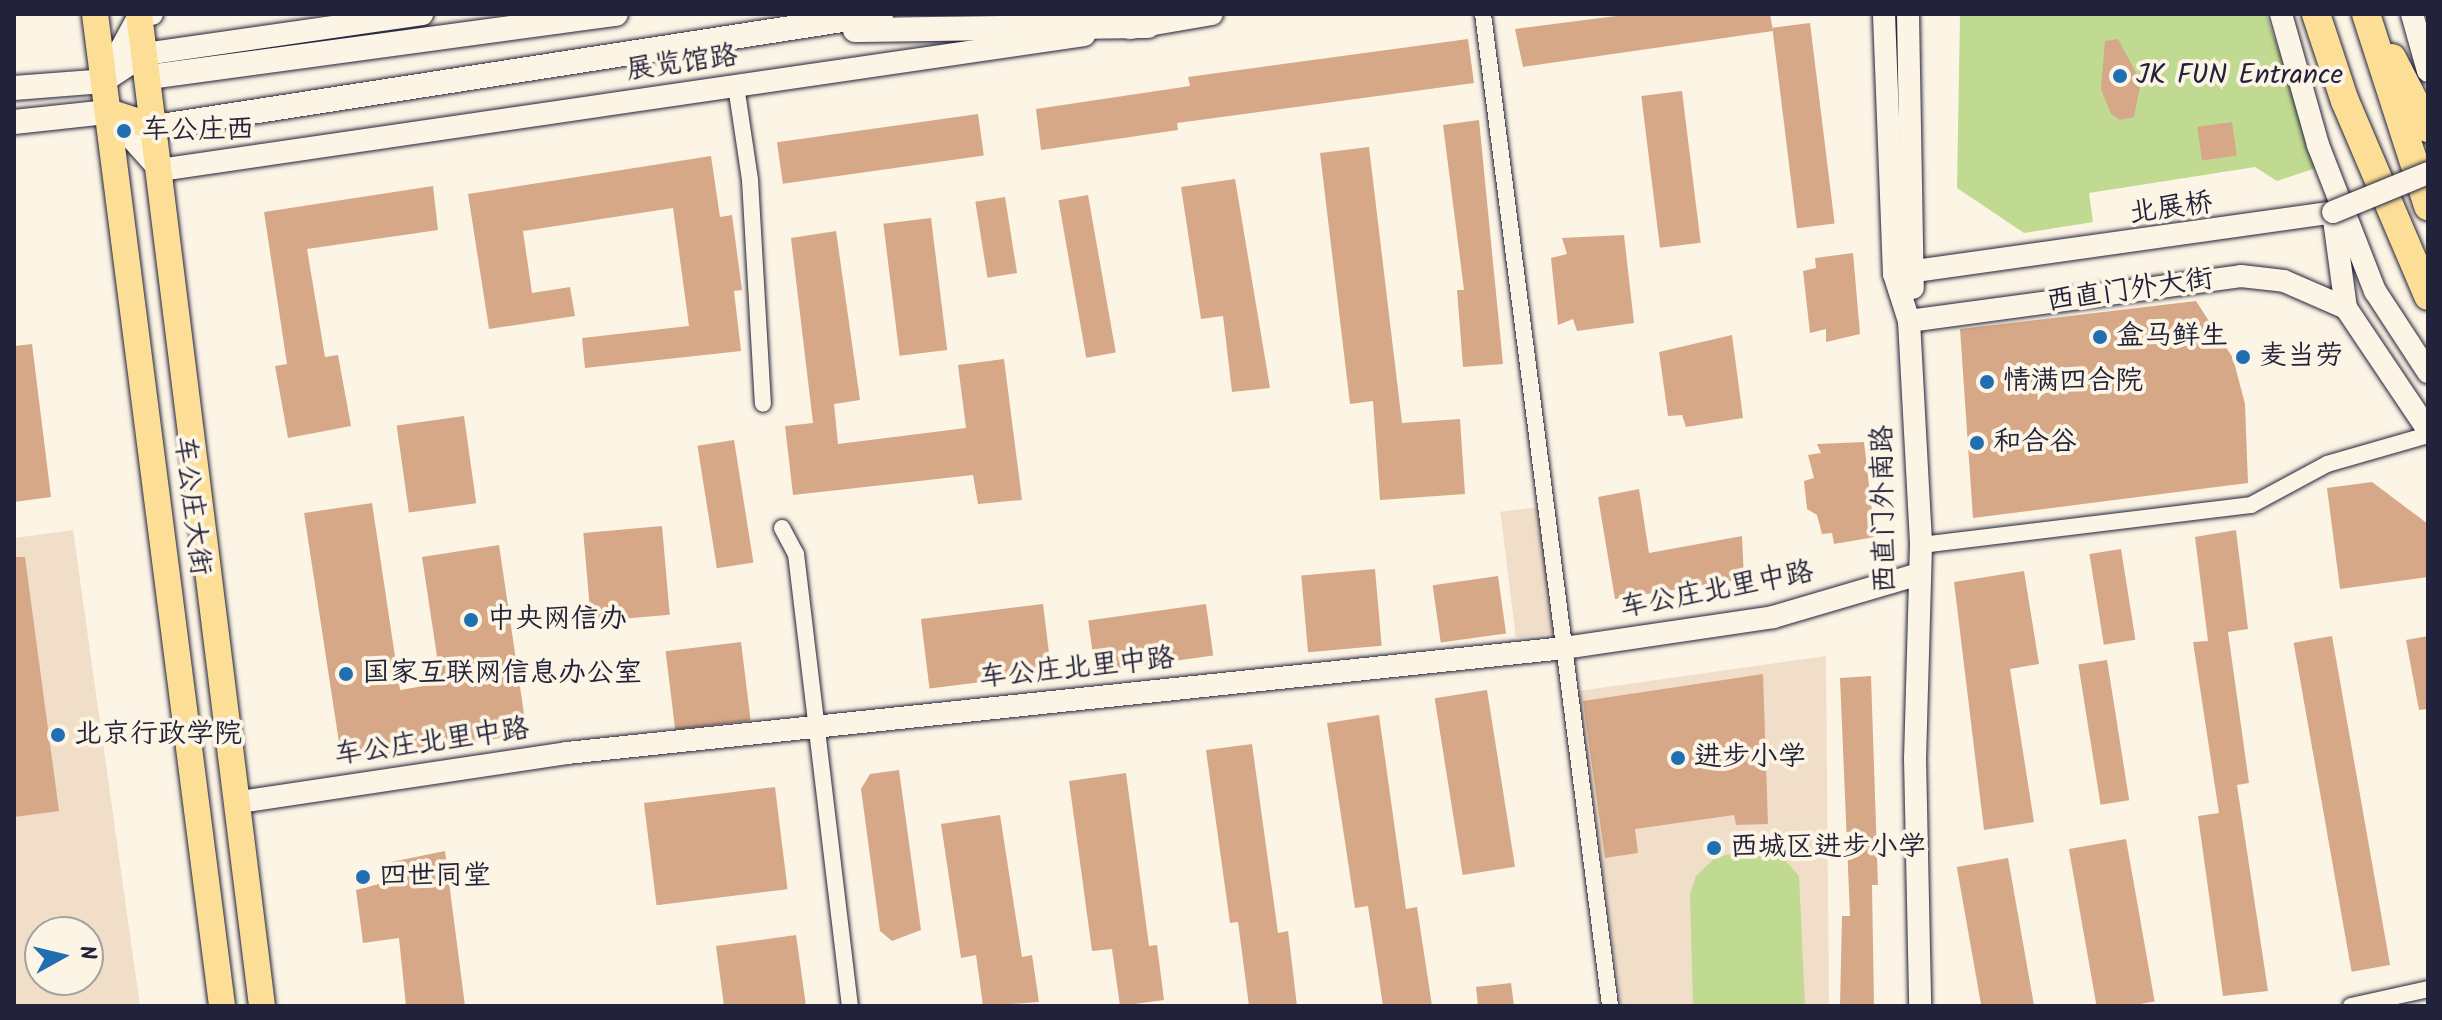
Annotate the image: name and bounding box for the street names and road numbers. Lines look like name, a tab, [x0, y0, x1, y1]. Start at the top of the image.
street label: 展览馆路	[624, 40, 740, 88]
street label: 北展桥	[2127, 187, 2215, 231]
street label: 西直门外大街	[2044, 263, 2216, 319]
street label: 西直门外南路	[1867, 425, 1903, 593]
street label: 车公庄大街	[166, 434, 216, 578]
street label: 车公庄北里中路	[1618, 556, 1816, 626]
street label: 车公庄北里中路	[978, 642, 1176, 696]
street label: 车公庄北里中路	[333, 713, 531, 773]

